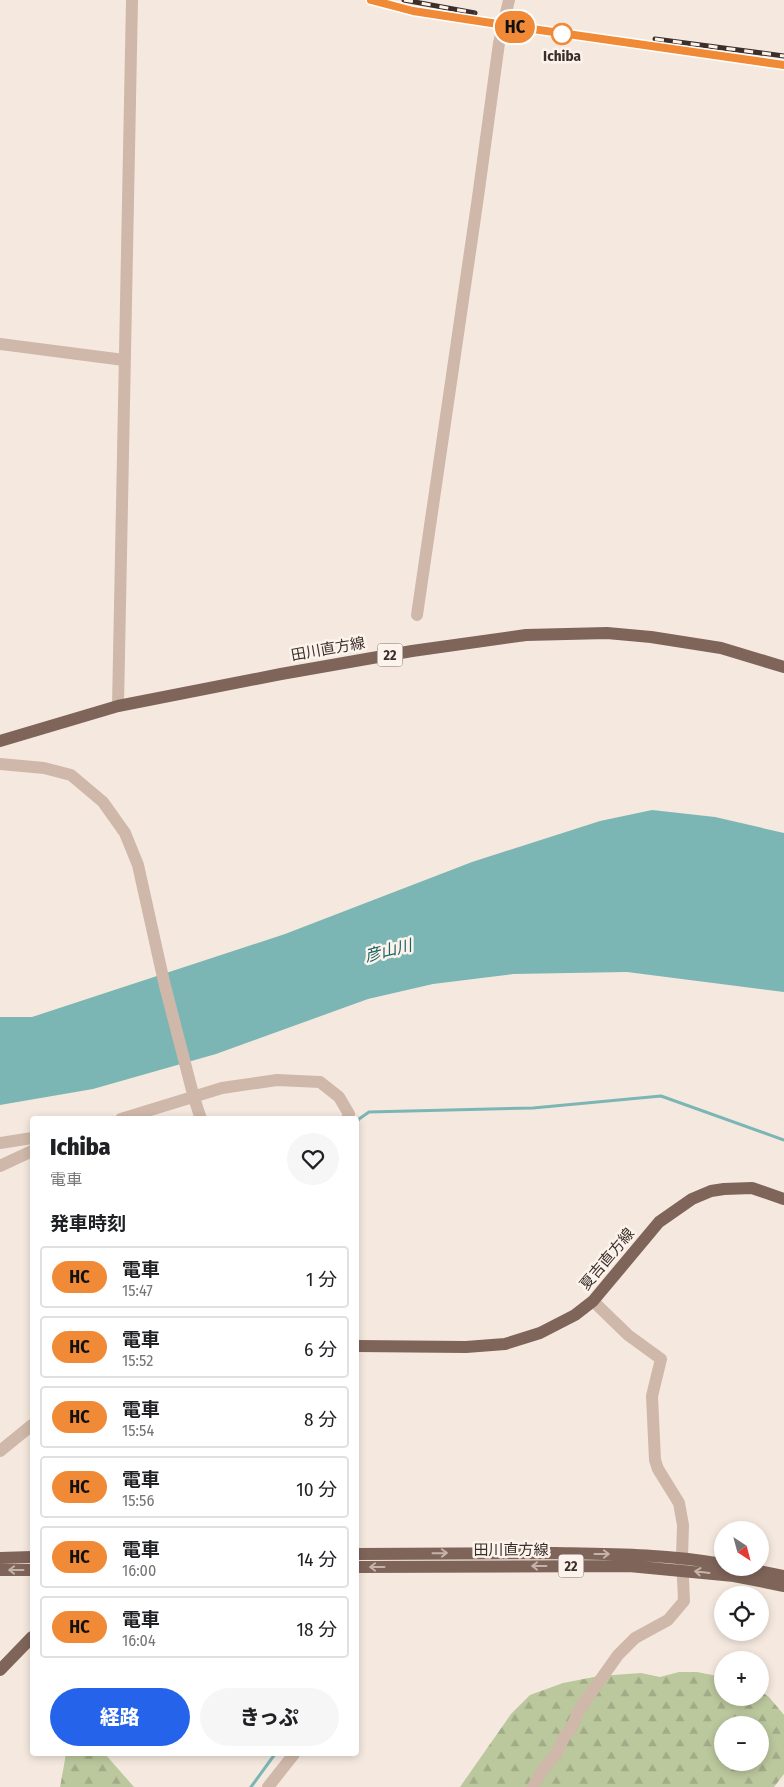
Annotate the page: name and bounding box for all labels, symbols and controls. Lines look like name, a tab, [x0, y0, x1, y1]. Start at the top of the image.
line badge: HC	[492, 11, 538, 43]
text: HC	[505, 16, 525, 38]
marker: Ichiba	[551, 23, 573, 45]
place label: Ichiba	[543, 47, 581, 65]
street label: 田川直方線	[289, 634, 367, 664]
road number: 22	[378, 644, 402, 666]
water label: 彦山川	[363, 935, 416, 966]
text: Ichiba	[50, 1133, 111, 1161]
button: heart	[287, 1133, 339, 1185]
text: 電車	[50, 1170, 82, 1189]
text: 発車時刻	[50, 1212, 126, 1235]
street label: 夏吉直方線	[576, 1224, 638, 1294]
text: 電車	[122, 1258, 160, 1281]
text: HC	[69, 1266, 90, 1288]
text: 1 分	[306, 1268, 337, 1291]
text: 15:47	[122, 1281, 153, 1300]
text: 電車	[122, 1328, 160, 1351]
text: HC	[69, 1336, 90, 1358]
text: 6 分	[304, 1338, 337, 1361]
text: 15:52	[122, 1351, 153, 1370]
text: 電車	[122, 1398, 160, 1421]
text: HC	[69, 1406, 90, 1428]
text: 8 分	[304, 1408, 337, 1431]
text: 15:54	[122, 1421, 154, 1440]
text: 電車	[122, 1468, 160, 1491]
text: HC	[69, 1476, 90, 1498]
text: 10 分	[296, 1478, 337, 1501]
text: 15:56	[122, 1491, 154, 1510]
north arrow	[714, 1521, 769, 1576]
map controls	[714, 1521, 769, 1771]
text: 電車	[122, 1538, 160, 1561]
street label: 田川直方線	[473, 1541, 549, 1559]
text: HC	[69, 1546, 90, 1568]
text: 14 分	[297, 1548, 337, 1571]
one-way arrow	[432, 1549, 448, 1558]
one-way arrow	[594, 1549, 610, 1559]
road number: 22	[558, 1554, 584, 1578]
text: 16:00	[122, 1561, 156, 1580]
one-way arrow	[532, 1561, 548, 1571]
one-way arrow	[369, 1562, 386, 1572]
one-way arrow	[9, 1565, 25, 1575]
one-way arrow	[694, 1567, 710, 1577]
button: locate	[714, 1586, 769, 1641]
text: 電車	[122, 1608, 160, 1631]
text: HC	[69, 1616, 90, 1638]
text: 18 分	[297, 1618, 337, 1641]
text: 16:04	[122, 1631, 156, 1650]
button: +	[714, 1651, 769, 1706]
button: 経路	[50, 1688, 190, 1746]
button: きっぷ	[200, 1688, 339, 1746]
button: −	[714, 1716, 769, 1771]

